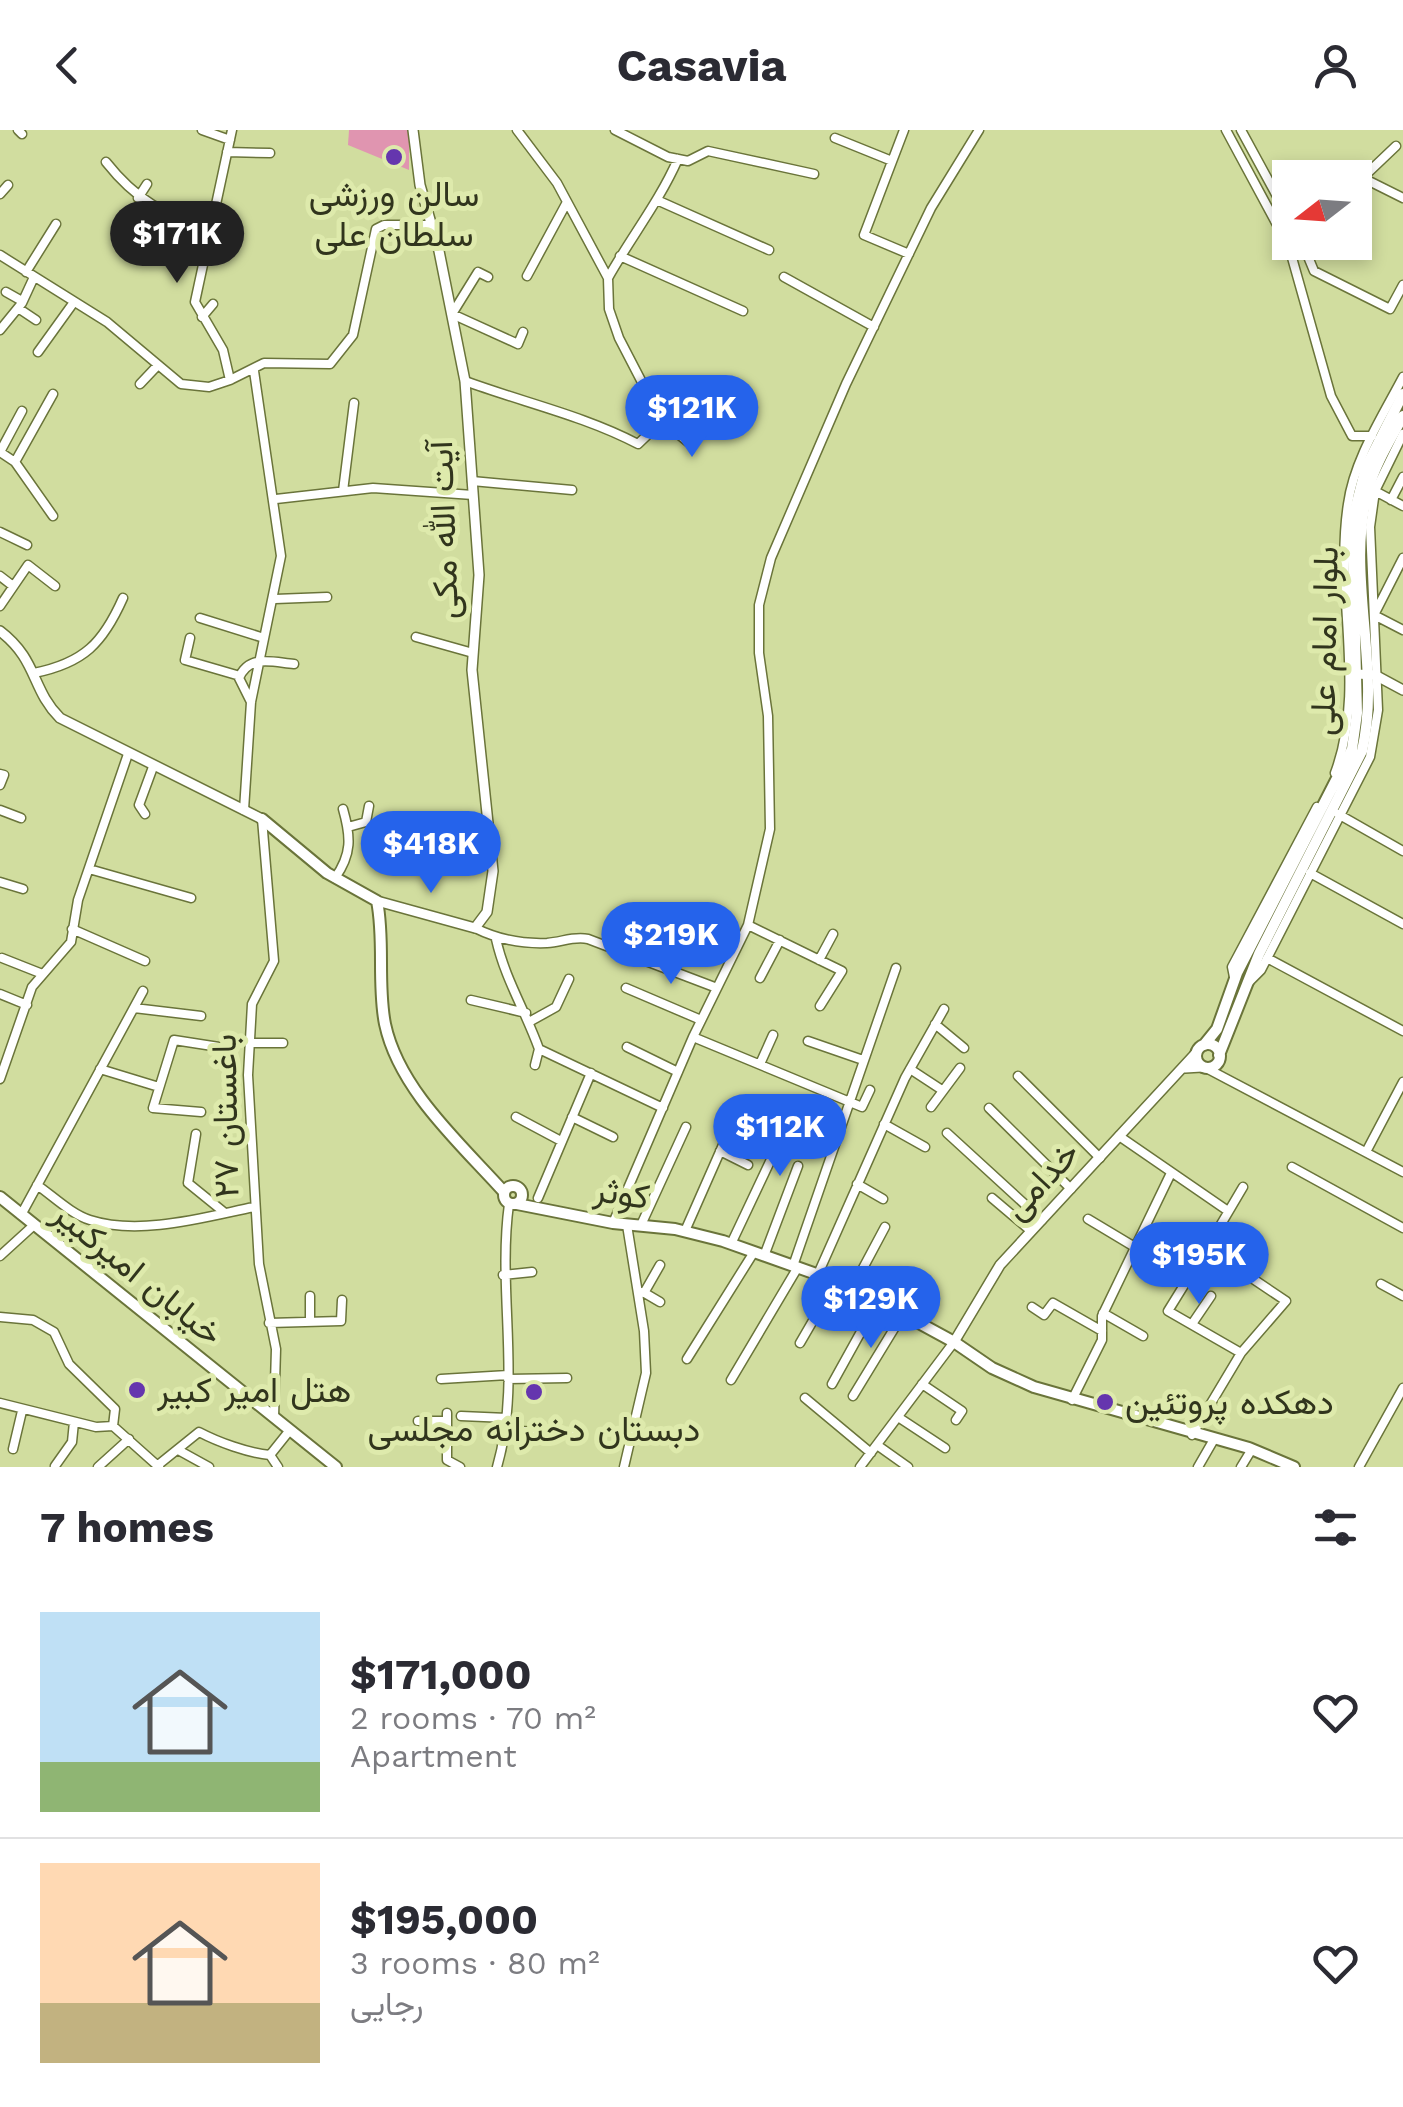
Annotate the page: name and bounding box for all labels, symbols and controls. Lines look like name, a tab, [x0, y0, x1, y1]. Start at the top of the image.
icon: back	[40, 38, 95, 93]
icon: person	[1308, 38, 1363, 93]
text: Casavia	[616, 39, 787, 92]
marker: سالن ورزشی سلطان علی	[383, 146, 405, 168]
north arrow	[1272, 160, 1372, 260]
map controls	[1272, 160, 1372, 260]
place label: سالن ورزشی سلطان علی	[309, 173, 479, 255]
pin: $171K	[107, 201, 247, 286]
text: $171K	[132, 214, 222, 252]
pin: $121K	[622, 375, 762, 460]
text: $121K	[647, 388, 737, 426]
street label: آیت الله مکی	[419, 437, 467, 620]
street label: بلوار امام علی	[1301, 546, 1349, 736]
pin: $418K	[361, 811, 501, 896]
text: $418K	[383, 824, 479, 862]
pin: $219K	[601, 902, 741, 987]
text: $219K	[623, 915, 719, 953]
street label: باغستان ۲۷	[203, 1033, 247, 1199]
pin: $112K	[710, 1094, 850, 1179]
text: $112K	[735, 1107, 825, 1145]
street label: خدامی	[994, 1132, 1088, 1228]
street label: کوثر	[590, 1168, 653, 1219]
street label: خیابان امیرکبیر	[43, 1191, 231, 1355]
pin: $195K	[1129, 1222, 1269, 1307]
text: $195K	[1152, 1235, 1246, 1273]
pin: $129K	[801, 1266, 941, 1351]
text: $129K	[823, 1279, 919, 1317]
place label: هتل امیر کبیر	[156, 1369, 351, 1412]
marker: هتل امیر کبیر	[126, 1379, 148, 1401]
marker: دبستان دخترانه مجلسی	[523, 1381, 545, 1403]
place label: دهکده پروتئین	[1125, 1381, 1334, 1426]
marker: دهکده پروتئین	[1094, 1391, 1116, 1413]
place label: دبستان دخترانه مجلسی	[368, 1408, 700, 1451]
icon: filters	[1308, 1500, 1363, 1555]
text: 7 homes	[40, 1503, 214, 1552]
text: $171,000	[350, 1650, 532, 1699]
icon: home	[120, 1652, 240, 1772]
icon: heart	[1308, 1685, 1363, 1740]
text: 2 rooms · 70 m²	[350, 1699, 596, 1737]
text: Apartment	[350, 1737, 517, 1775]
text: $195,000	[350, 1895, 538, 1944]
icon: home	[120, 1903, 240, 2023]
icon: heart	[1308, 1936, 1363, 1991]
text: 3 rooms · 80 m²	[350, 1944, 600, 1982]
text: رجایی	[350, 1985, 423, 2023]

